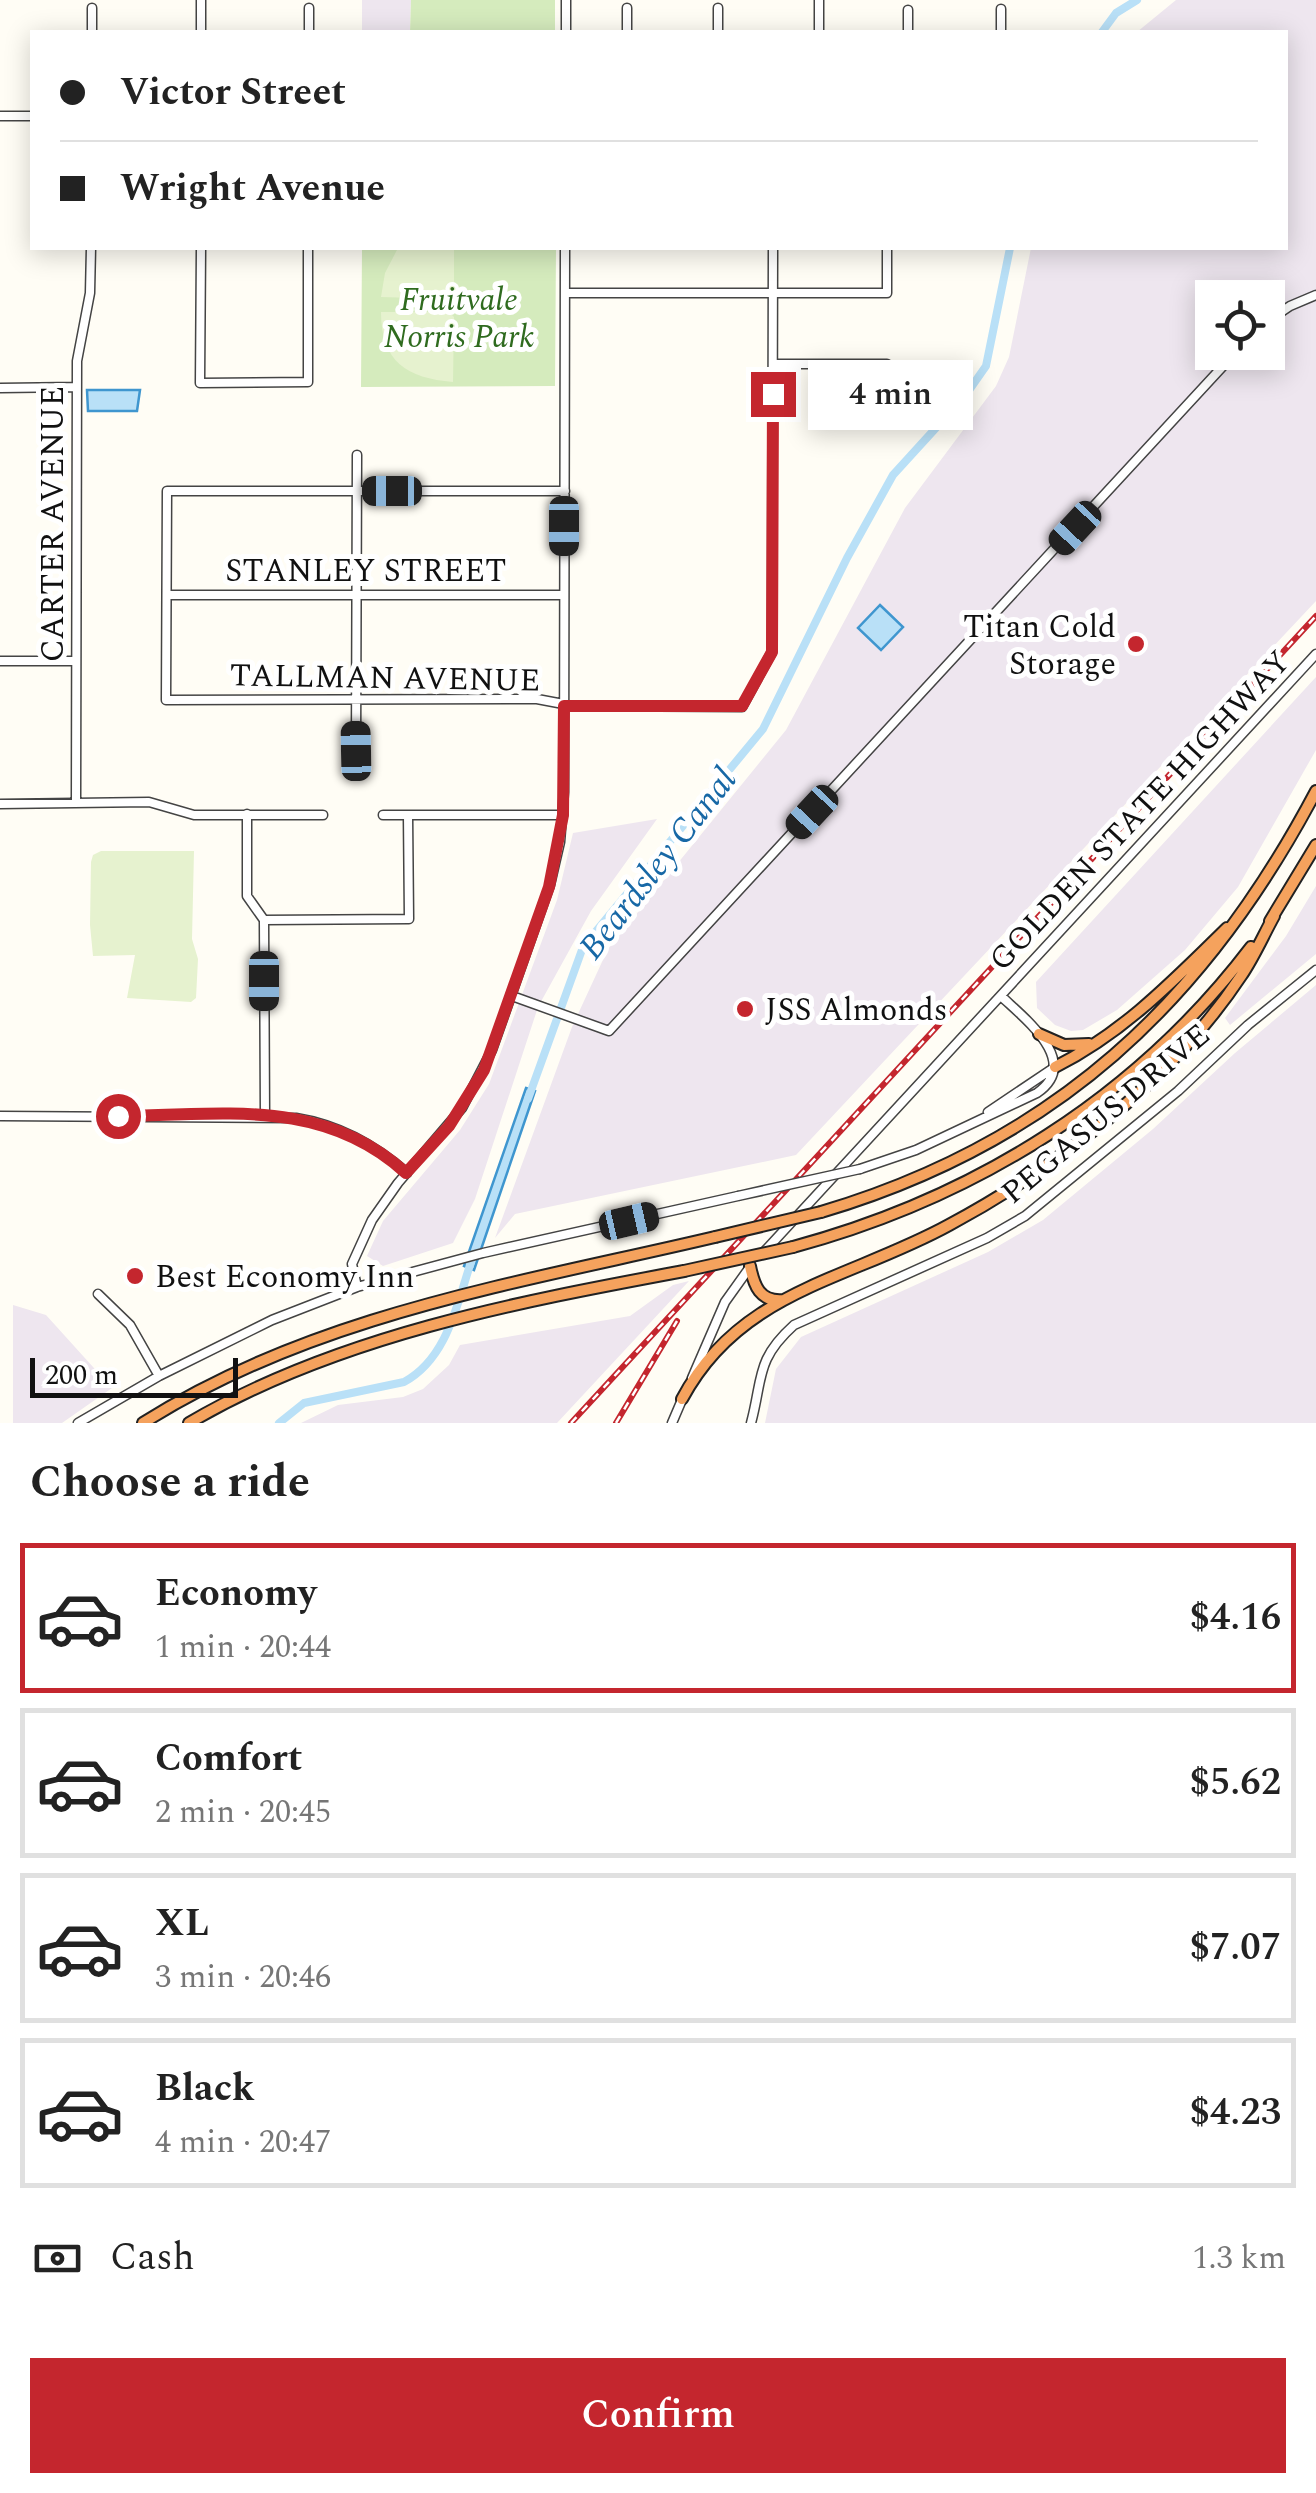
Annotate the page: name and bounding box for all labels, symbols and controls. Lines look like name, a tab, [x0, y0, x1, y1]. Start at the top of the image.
text: Victor Street	[120, 64, 346, 122]
text: Wright Avenue	[120, 160, 385, 218]
park label: Fruitvale Norris Park	[384, 276, 534, 362]
map controls	[1195, 280, 1285, 370]
button: locate	[1195, 280, 1285, 370]
callout: 4 min	[808, 359, 973, 429]
text: 4 min	[849, 370, 932, 419]
route end	[751, 372, 796, 417]
street label: CARTER AVENUE	[29, 386, 78, 662]
car	[362, 476, 422, 506]
car	[549, 496, 579, 556]
car	[1044, 496, 1106, 560]
street label: STANLEY STREET	[225, 547, 507, 596]
place label: Titan Cold Storage	[963, 603, 1116, 689]
marker: Titan Cold Storage	[1125, 633, 1147, 655]
street label: GOLDEN STATE HIGHWAY	[978, 639, 1303, 983]
street label: TALLMAN AVENUE	[229, 651, 541, 706]
car	[340, 721, 372, 781]
water label: Beardsley Canal	[566, 756, 750, 971]
car	[781, 780, 843, 844]
car	[249, 951, 279, 1011]
place label: JSS Almonds	[765, 986, 948, 1035]
marker: JSS Almonds	[734, 998, 756, 1020]
street label: PEGASUS DRIVE	[991, 1012, 1221, 1217]
route start	[96, 1094, 141, 1139]
car	[596, 1200, 662, 1242]
place label: Best Economy Inn	[155, 1253, 414, 1302]
marker: Best Economy Inn	[124, 1265, 146, 1287]
scale bar	[30, 1353, 238, 1398]
text: 200 m	[45, 1354, 118, 1397]
text: Choose a ride	[30, 1448, 310, 1517]
text: Economy	[155, 1565, 316, 1623]
icon: car	[35, 1573, 125, 1663]
text: $4.16	[1190, 1589, 1281, 1647]
text: 1 min · 20:44	[155, 1623, 331, 1672]
text: Comfort	[155, 1730, 302, 1788]
icon: car	[35, 1738, 125, 1828]
text: $5.62	[1190, 1754, 1281, 1812]
text: 2 min · 20:45	[155, 1788, 331, 1837]
text: XL	[155, 1895, 209, 1953]
icon: car	[35, 1903, 125, 1993]
text: $7.07	[1190, 1919, 1281, 1977]
text: 3 min · 20:46	[155, 1953, 331, 2002]
text: Black	[155, 2060, 255, 2118]
icon: car	[35, 2068, 125, 2158]
text: $4.23	[1190, 2084, 1281, 2142]
text: 4 min · 20:47	[155, 2118, 331, 2167]
text: Cash	[110, 2229, 195, 2287]
icon: cash	[30, 2231, 85, 2286]
text: 1.3 km	[1193, 2234, 1286, 2283]
button: Confirm	[30, 2358, 1286, 2473]

